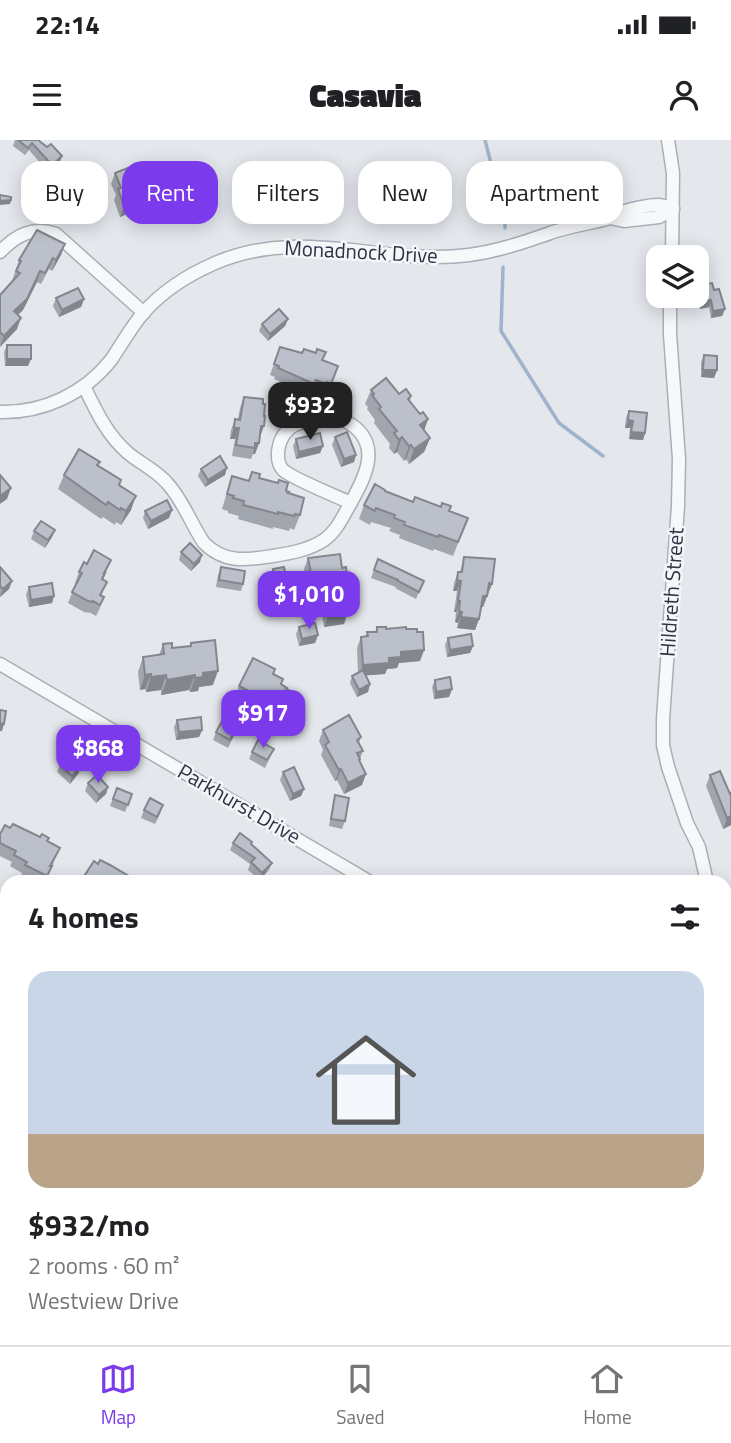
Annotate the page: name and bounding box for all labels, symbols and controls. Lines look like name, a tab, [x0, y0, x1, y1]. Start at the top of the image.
text: 22:14	[35, 5, 100, 44]
text: Casavia	[309, 71, 422, 119]
icon: menu	[28, 76, 66, 114]
icon: person	[665, 76, 703, 114]
chip: Buy	[21, 161, 108, 224]
chip: Rent	[122, 161, 218, 224]
chip: Filters	[232, 161, 344, 224]
chip: New	[358, 161, 452, 224]
chip: Apartment	[466, 161, 623, 224]
street label: Monadnock Drive	[283, 231, 439, 271]
map controls	[646, 245, 709, 308]
button: layers	[646, 245, 709, 308]
pin: $932	[269, 383, 351, 442]
text: $932	[284, 387, 336, 422]
street label: Hildreth Street	[651, 525, 692, 658]
pin: $1,010	[252, 572, 366, 631]
text: $1,010	[274, 576, 344, 611]
pin: $917	[222, 690, 304, 750]
text: $917	[237, 695, 289, 730]
pin: $868	[57, 726, 139, 785]
text: $868	[72, 730, 124, 765]
street label: Parkhurst Drive	[172, 755, 307, 851]
text: 4 homes	[28, 894, 139, 940]
icon: filters	[666, 898, 704, 936]
icon: home	[303, 1017, 429, 1143]
text: $932/mo	[28, 1202, 150, 1248]
text: 2 rooms · 60 m²	[28, 1248, 179, 1283]
text: Westview Drive	[28, 1283, 179, 1318]
tab: Map	[99, 1360, 137, 1431]
tab: Saved	[336, 1360, 385, 1431]
tab: Home	[583, 1360, 632, 1431]

